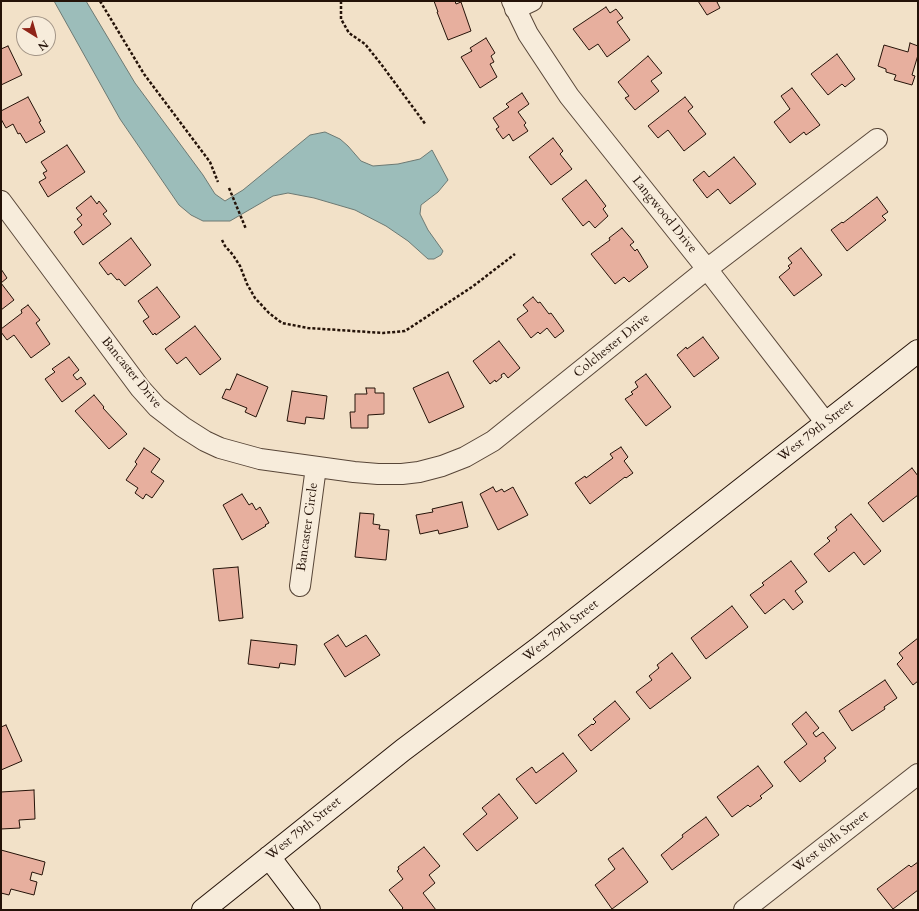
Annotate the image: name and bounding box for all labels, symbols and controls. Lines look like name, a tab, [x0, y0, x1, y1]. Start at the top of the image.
north arrow	[16, 16, 56, 56]
text: N	[35, 36, 51, 54]
street label: Langwood Drive	[628, 173, 700, 257]
street label: Colchester Drive	[571, 311, 653, 381]
street label: Bancaster Drive	[97, 334, 165, 412]
street label: West 79th Street	[775, 397, 857, 465]
street label: Bancaster Circle	[294, 482, 322, 572]
street label: West 79th Street	[520, 597, 602, 665]
street label: West 79th Street	[264, 794, 344, 864]
street label: West 80th Street	[790, 808, 872, 876]

